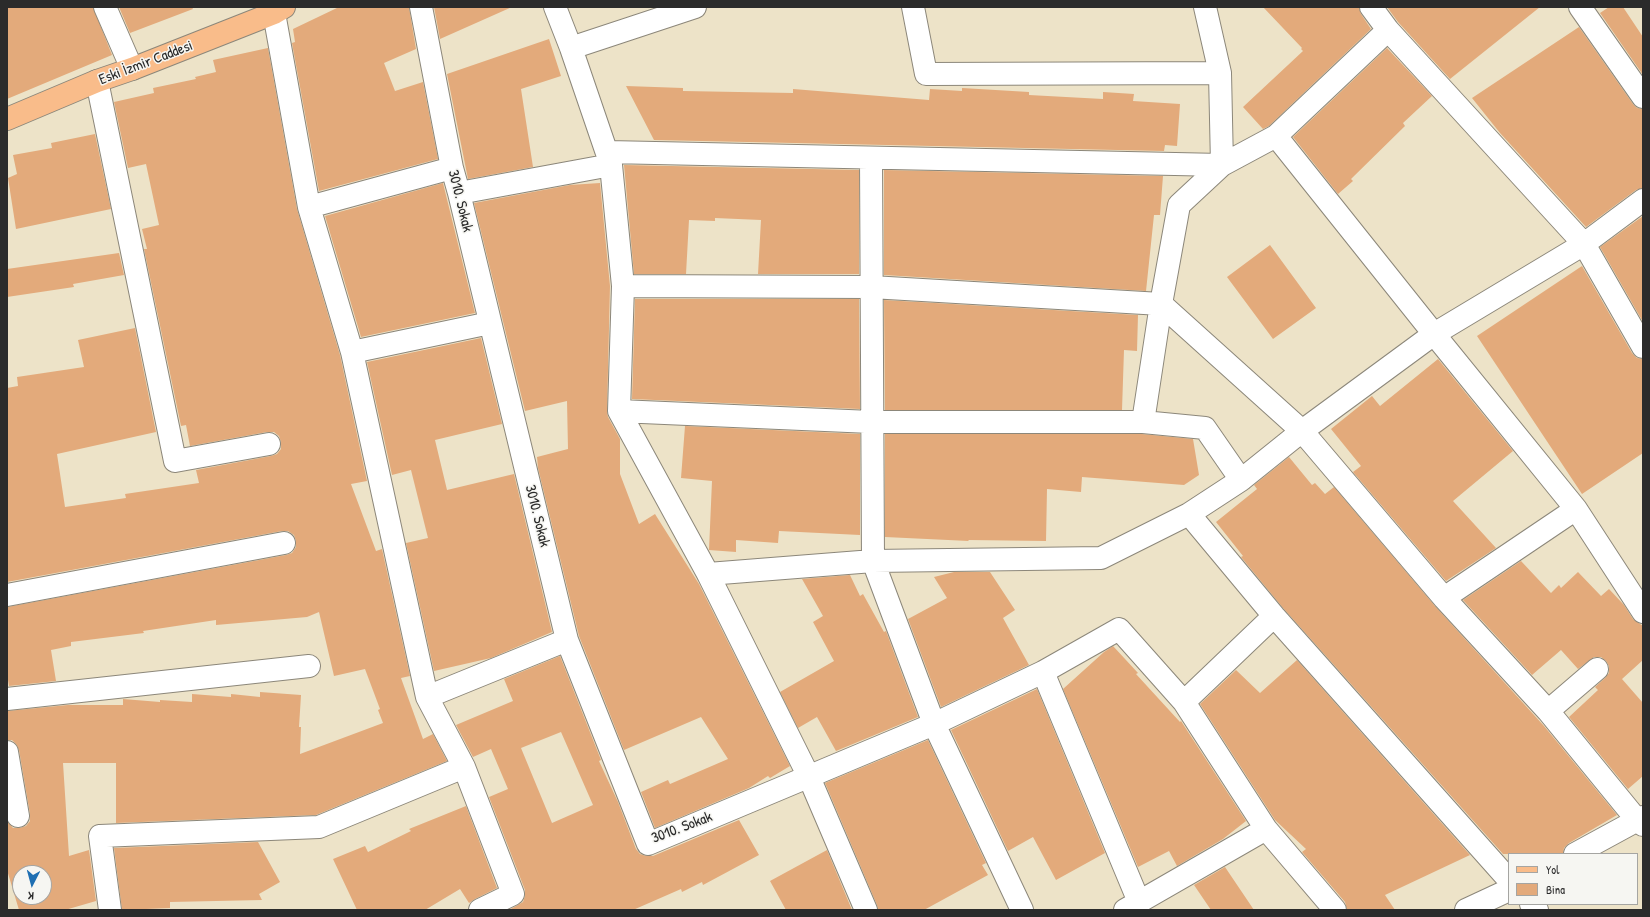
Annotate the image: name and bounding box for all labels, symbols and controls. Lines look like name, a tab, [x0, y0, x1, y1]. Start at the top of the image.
street label: Eski İzmir Caddesi	[97, 37, 195, 89]
street label: 3010. Sokak	[444, 168, 476, 234]
street label: 3010. Sokak	[521, 483, 553, 549]
street label: 3010. Sokak	[649, 808, 715, 848]
legend	[1508, 853, 1638, 905]
text: Yol	[1546, 861, 1559, 878]
north arrow	[12, 865, 52, 905]
text: Bina	[1546, 881, 1565, 898]
text: K	[27, 889, 34, 903]

